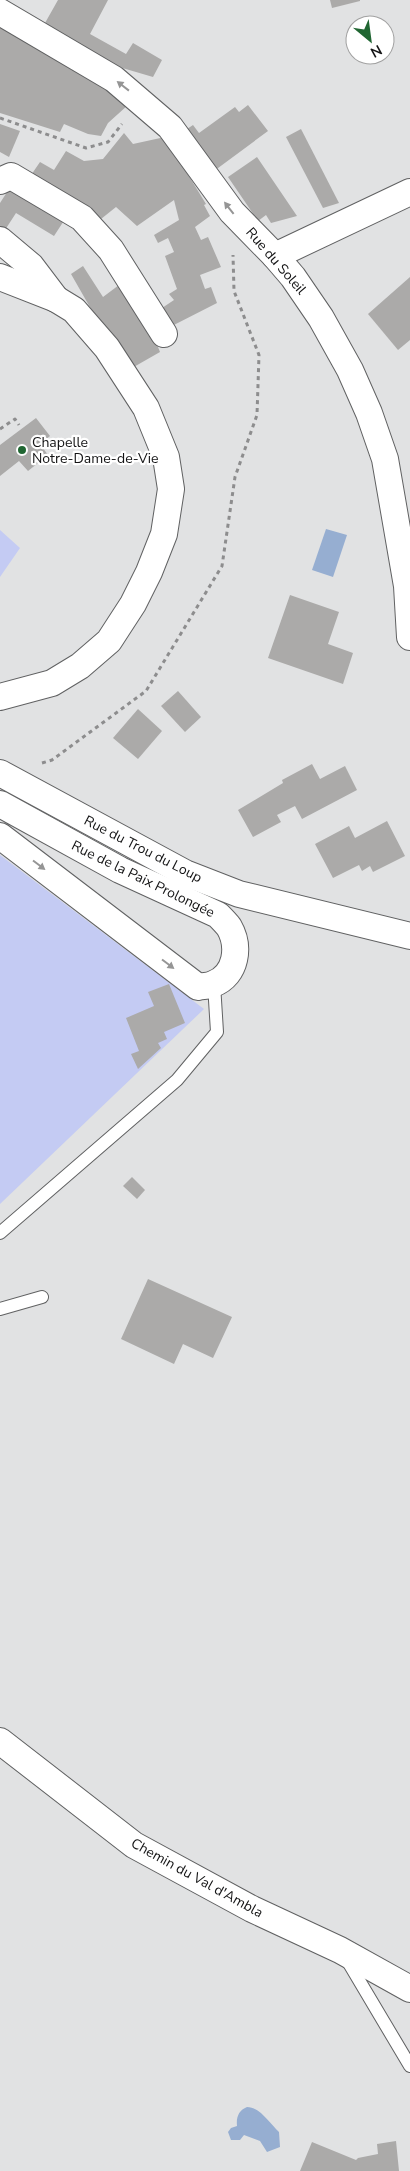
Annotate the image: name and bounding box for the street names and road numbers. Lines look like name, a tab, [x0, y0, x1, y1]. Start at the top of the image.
street label: Rue du Soleil	[242, 223, 311, 299]
street label: Rue du Trou du Loup	[81, 811, 205, 887]
street label: Rue de la Paix Prolongée	[68, 836, 218, 922]
street label: Chemin du Val d'Ambla	[127, 1834, 267, 1922]

